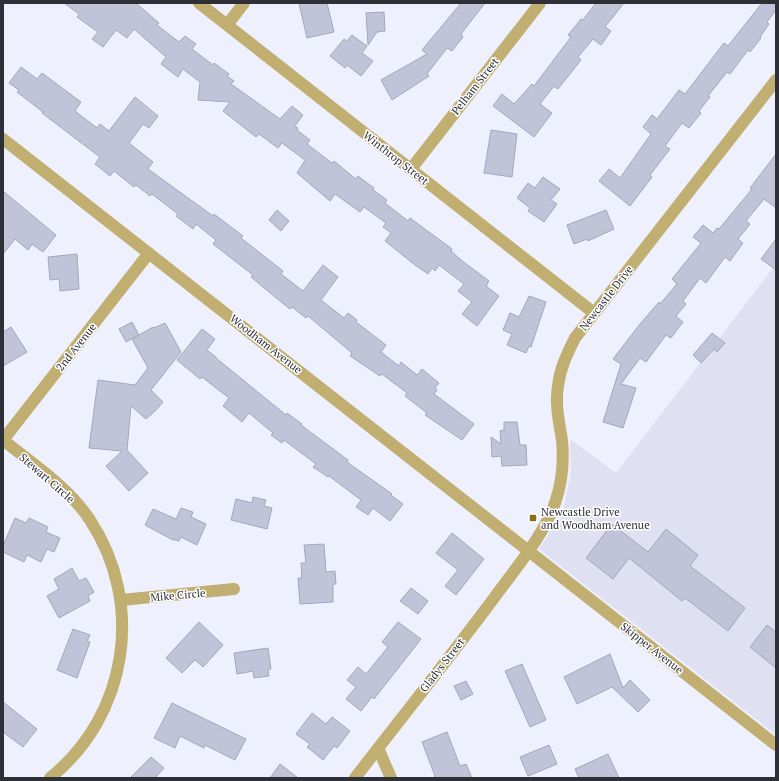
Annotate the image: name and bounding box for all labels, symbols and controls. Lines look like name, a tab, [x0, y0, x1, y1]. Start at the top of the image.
street label: Pelham Street	[448, 55, 502, 117]
street label: Winthrop Street	[360, 128, 432, 188]
street label: Newcastle Drive	[576, 262, 636, 333]
street label: Woodham Avenue	[227, 311, 305, 377]
street label: 2nd Avenue	[53, 320, 99, 374]
street label: Stewart Circle	[17, 450, 78, 506]
place label: Newcastle Drive and Woodham Avenue	[541, 505, 650, 532]
marker: Newcastle Drive and Woodham Avenue	[528, 513, 538, 523]
street label: Mike Circle	[150, 586, 207, 604]
street label: Skipper Avenue	[618, 619, 686, 677]
street label: Gladys Street	[417, 635, 467, 695]

